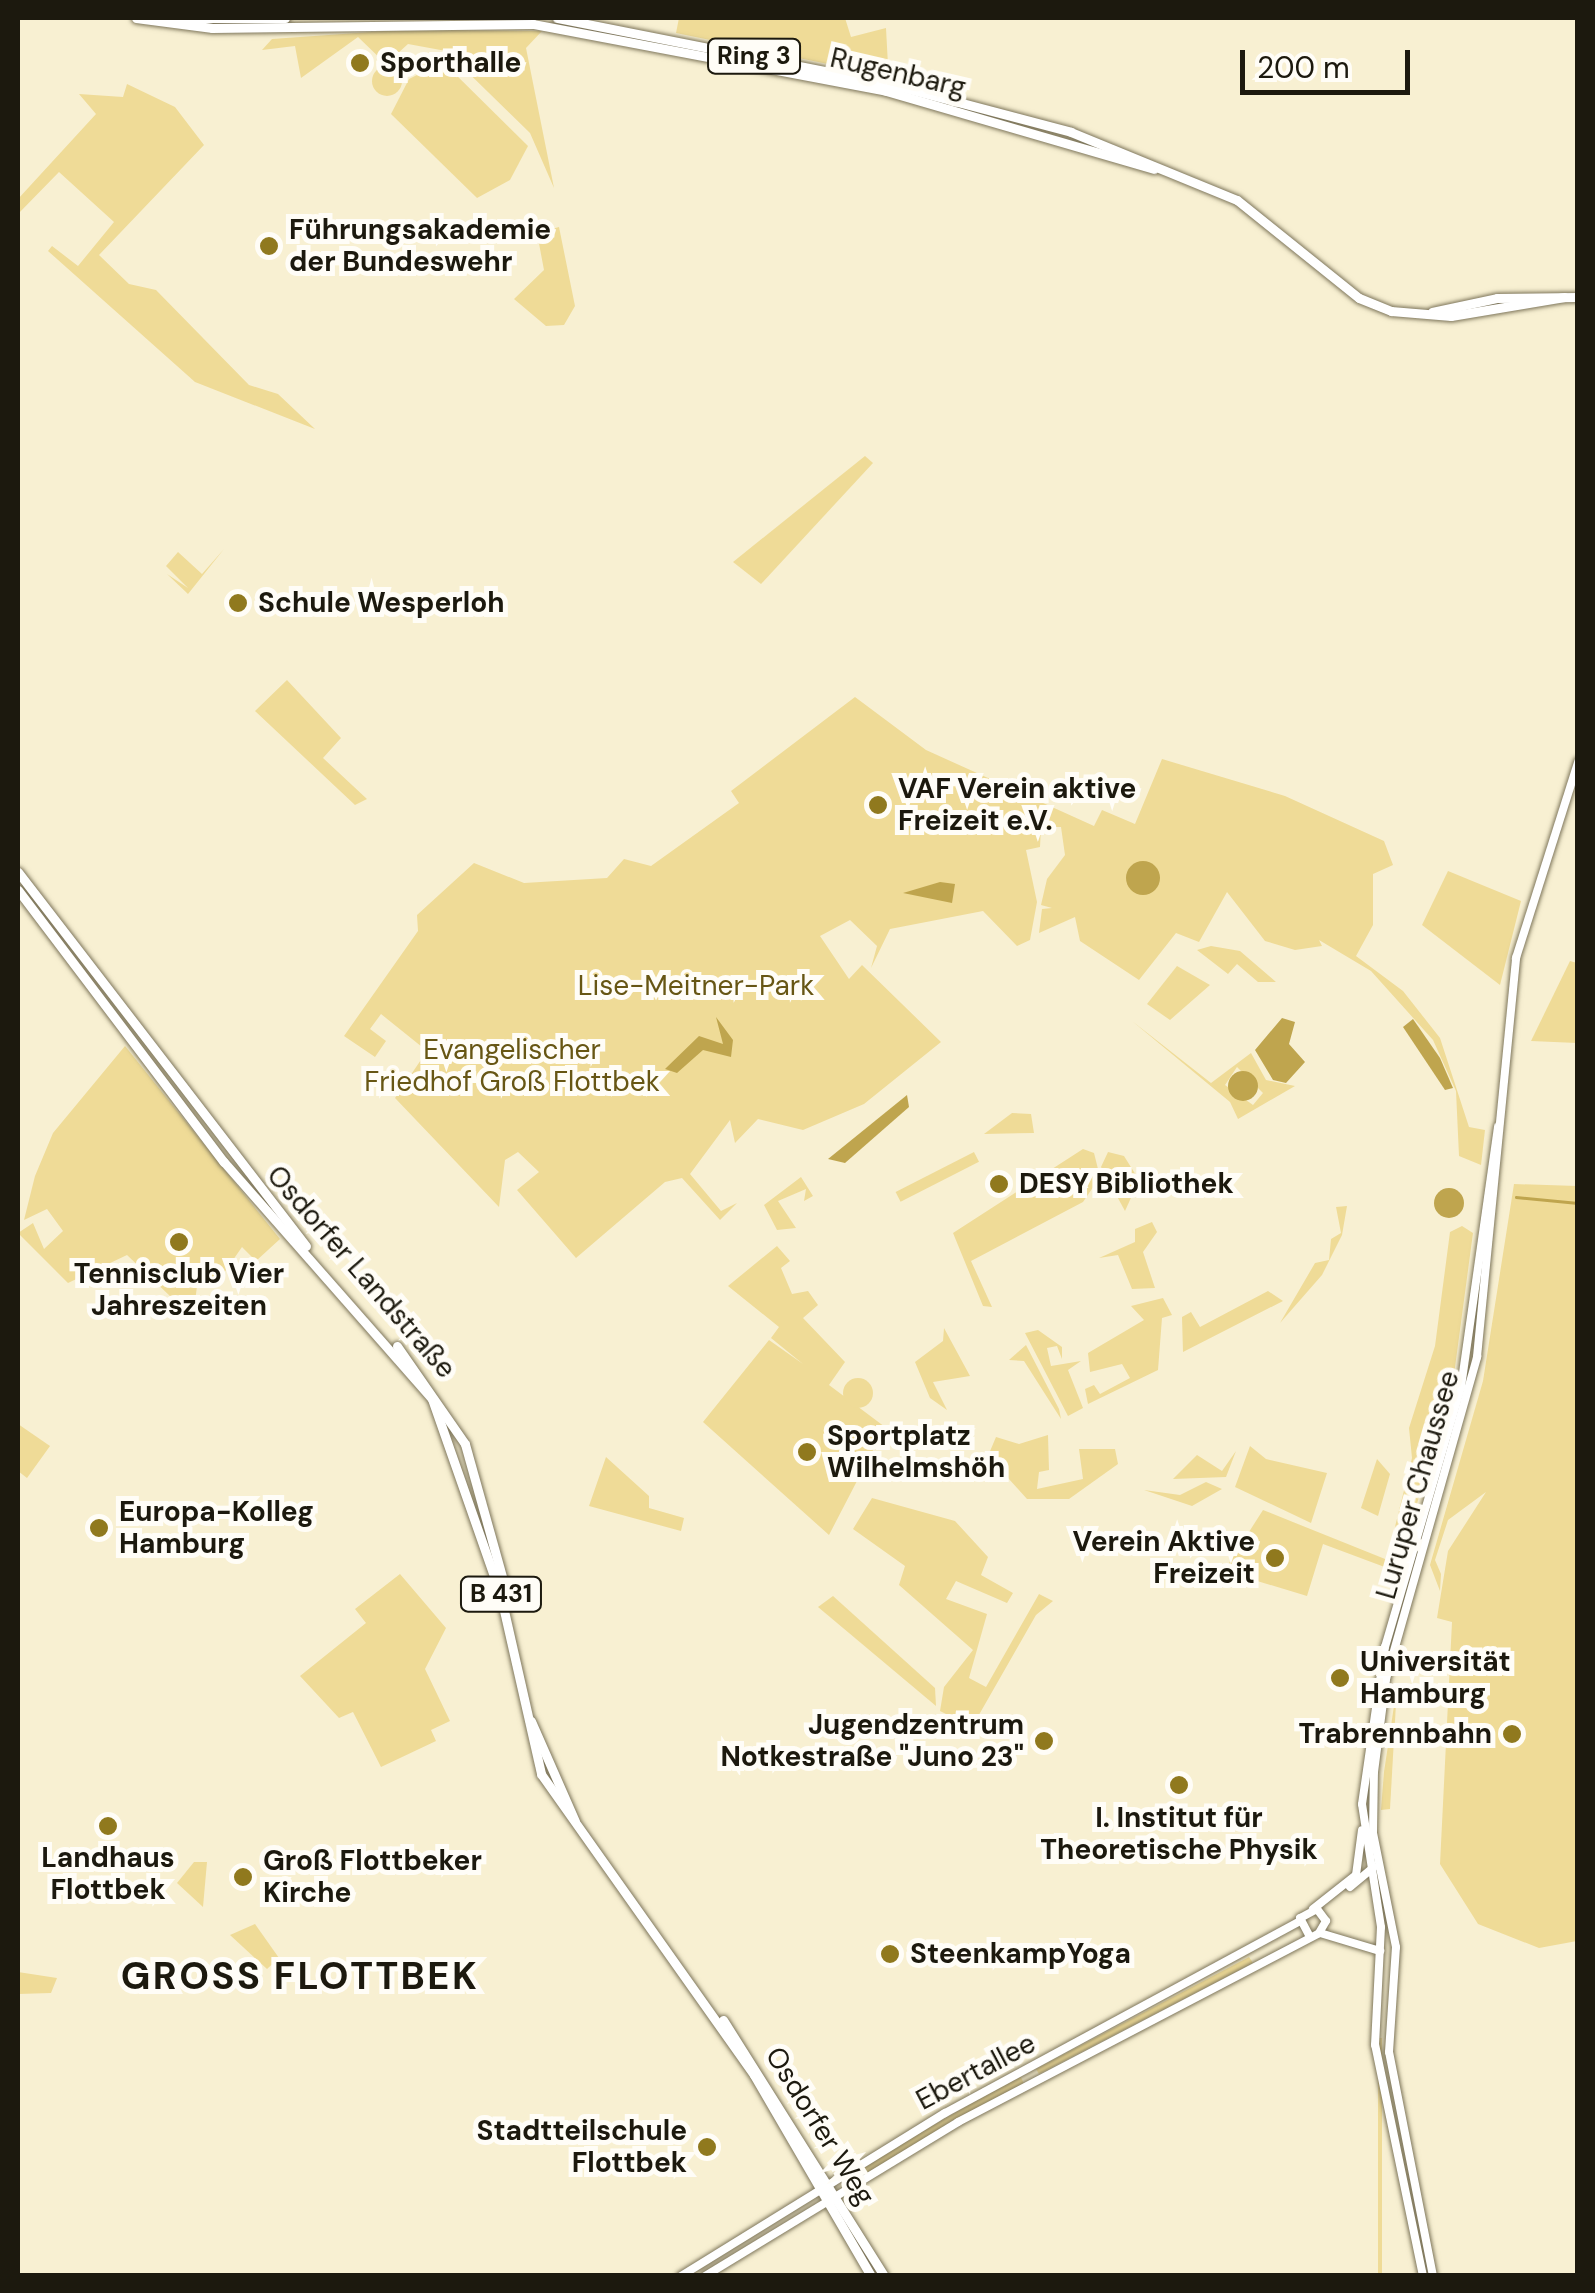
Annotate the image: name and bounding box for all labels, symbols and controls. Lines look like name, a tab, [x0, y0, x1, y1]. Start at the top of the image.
scale bar	[1245, 30, 1415, 92]
road number: Ring 3	[706, 36, 802, 76]
street label: Rugenbarg	[827, 41, 969, 105]
place label: Sporthalle	[380, 46, 521, 80]
text: 200 m	[1257, 48, 1350, 87]
marker: Sporthalle	[349, 52, 371, 74]
place label: Führungsakademie der Bundeswehr	[289, 213, 551, 279]
marker: Führungsakademie der Bundeswehr	[258, 235, 280, 257]
place label: Schule Wesperloh	[258, 586, 505, 620]
marker: Schule Wesperloh	[227, 592, 249, 614]
place label: VAF Verein aktive Freizeit e.V.	[898, 772, 1136, 838]
marker: VAF Verein aktive Freizeit e.V.	[867, 794, 889, 816]
park label: Lise-Meitner-Park	[578, 969, 814, 1003]
park label: Evangelischer Friedhof Groß Flottbek	[364, 1033, 660, 1099]
street label: Osdorfer Landstraße	[260, 1159, 462, 1385]
place label: DESY Bibliothek	[1019, 1167, 1234, 1201]
marker: DESY Bibliothek	[988, 1173, 1010, 1195]
marker: Tennisclub Vier Jahreszeiten	[168, 1231, 190, 1253]
place label: Tennisclub Vier Jahreszeiten	[74, 1257, 284, 1323]
street label: Luruper Chaussee	[1369, 1367, 1467, 1603]
place label: Sportplatz Wilhelmshöh	[827, 1419, 1005, 1485]
marker: Sportplatz Wilhelmshöh	[796, 1441, 818, 1463]
place label: Europa-Kolleg Hamburg	[119, 1495, 314, 1561]
marker: Europa-Kolleg Hamburg	[88, 1517, 110, 1539]
place label: Verein Aktive Freizeit	[1073, 1525, 1255, 1591]
marker: Verein Aktive Freizeit	[1264, 1547, 1286, 1569]
road number: B 431	[458, 1574, 544, 1614]
place label: Universität Hamburg	[1360, 1645, 1511, 1711]
marker: Universität Hamburg	[1329, 1667, 1351, 1689]
place label: Jugendzentrum Notkestraße "Juno 23"	[720, 1708, 1024, 1774]
place label: Trabrennbahn	[1298, 1717, 1492, 1751]
marker: Trabrennbahn	[1501, 1723, 1523, 1745]
marker: Jugendzentrum Notkestraße "Juno 23"	[1033, 1730, 1055, 1752]
marker: I. Institut für Theoretische Physik	[1168, 1774, 1190, 1796]
place label: I. Institut für Theoretische Physik	[1040, 1801, 1318, 1867]
marker: Landhaus Flottbek	[97, 1815, 119, 1837]
place label: Landhaus Flottbek	[41, 1841, 175, 1907]
place label: Groß Flottbeker Kirche	[263, 1844, 482, 1910]
marker: Groß Flottbeker Kirche	[232, 1866, 254, 1888]
place label: SteenkampYoga	[910, 1937, 1131, 1971]
marker: SteenkampYoga	[879, 1943, 901, 1965]
district label: GROSS FLOTTBEK	[121, 1954, 479, 2000]
street label: Ebertallee	[911, 2027, 1041, 2117]
street label: Osdorfer Weg	[758, 2041, 882, 2211]
place label: Stadtteilschule Flottbek	[477, 2114, 687, 2180]
marker: Stadtteilschule Flottbek	[696, 2136, 718, 2158]

